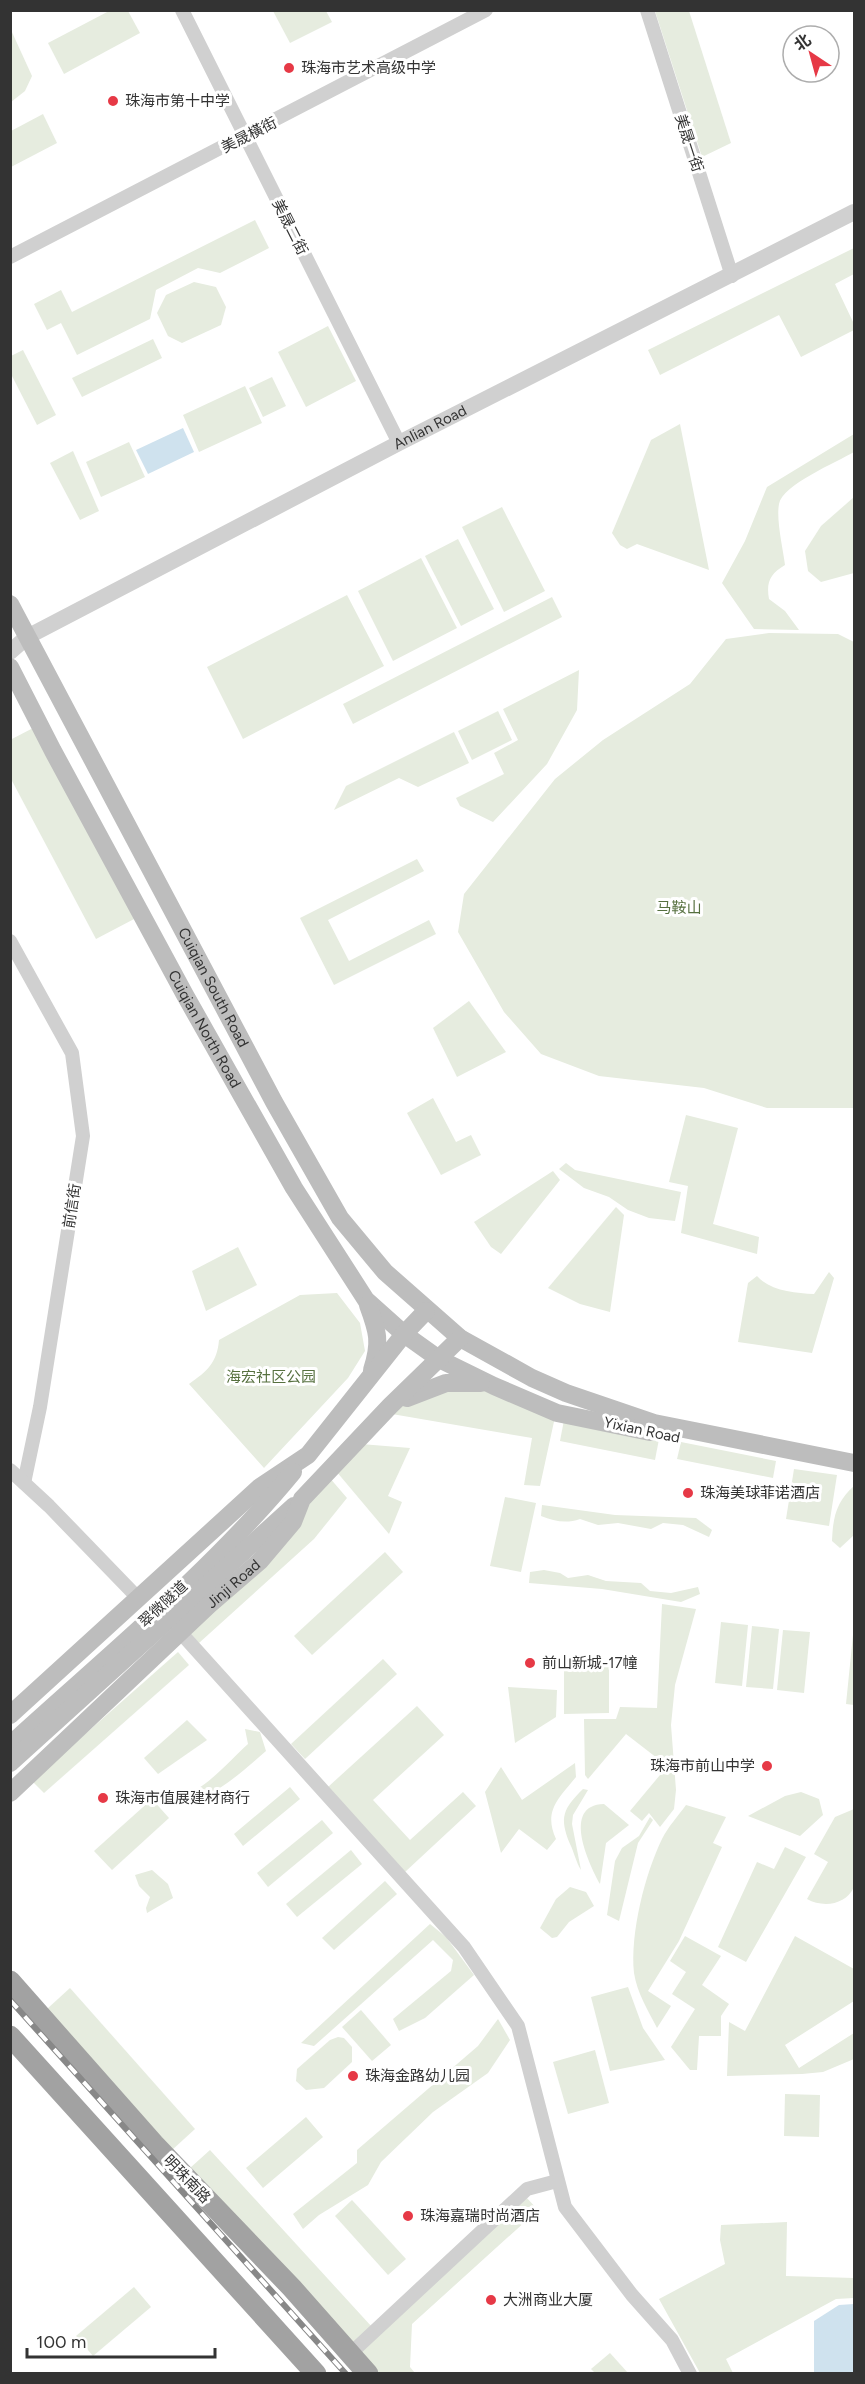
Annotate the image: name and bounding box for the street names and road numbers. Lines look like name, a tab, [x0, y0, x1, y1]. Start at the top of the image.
street label: 美晟一街	[671, 112, 707, 174]
street label: 美晟橫街	[218, 113, 280, 157]
street label: 美晟二街	[268, 196, 312, 258]
street label: Anlian Road	[390, 401, 470, 453]
street label: Cuiqian South Road	[174, 924, 252, 1051]
street label: Cuiqian North Road	[164, 967, 245, 1091]
street label: 前信街	[60, 1182, 84, 1230]
street label: Yixian Road	[602, 1413, 682, 1447]
street label: Jinji Road	[203, 1556, 264, 1612]
street label: 翠微隧道	[135, 1577, 191, 1631]
street label: 明珠南路	[160, 2151, 214, 2207]

